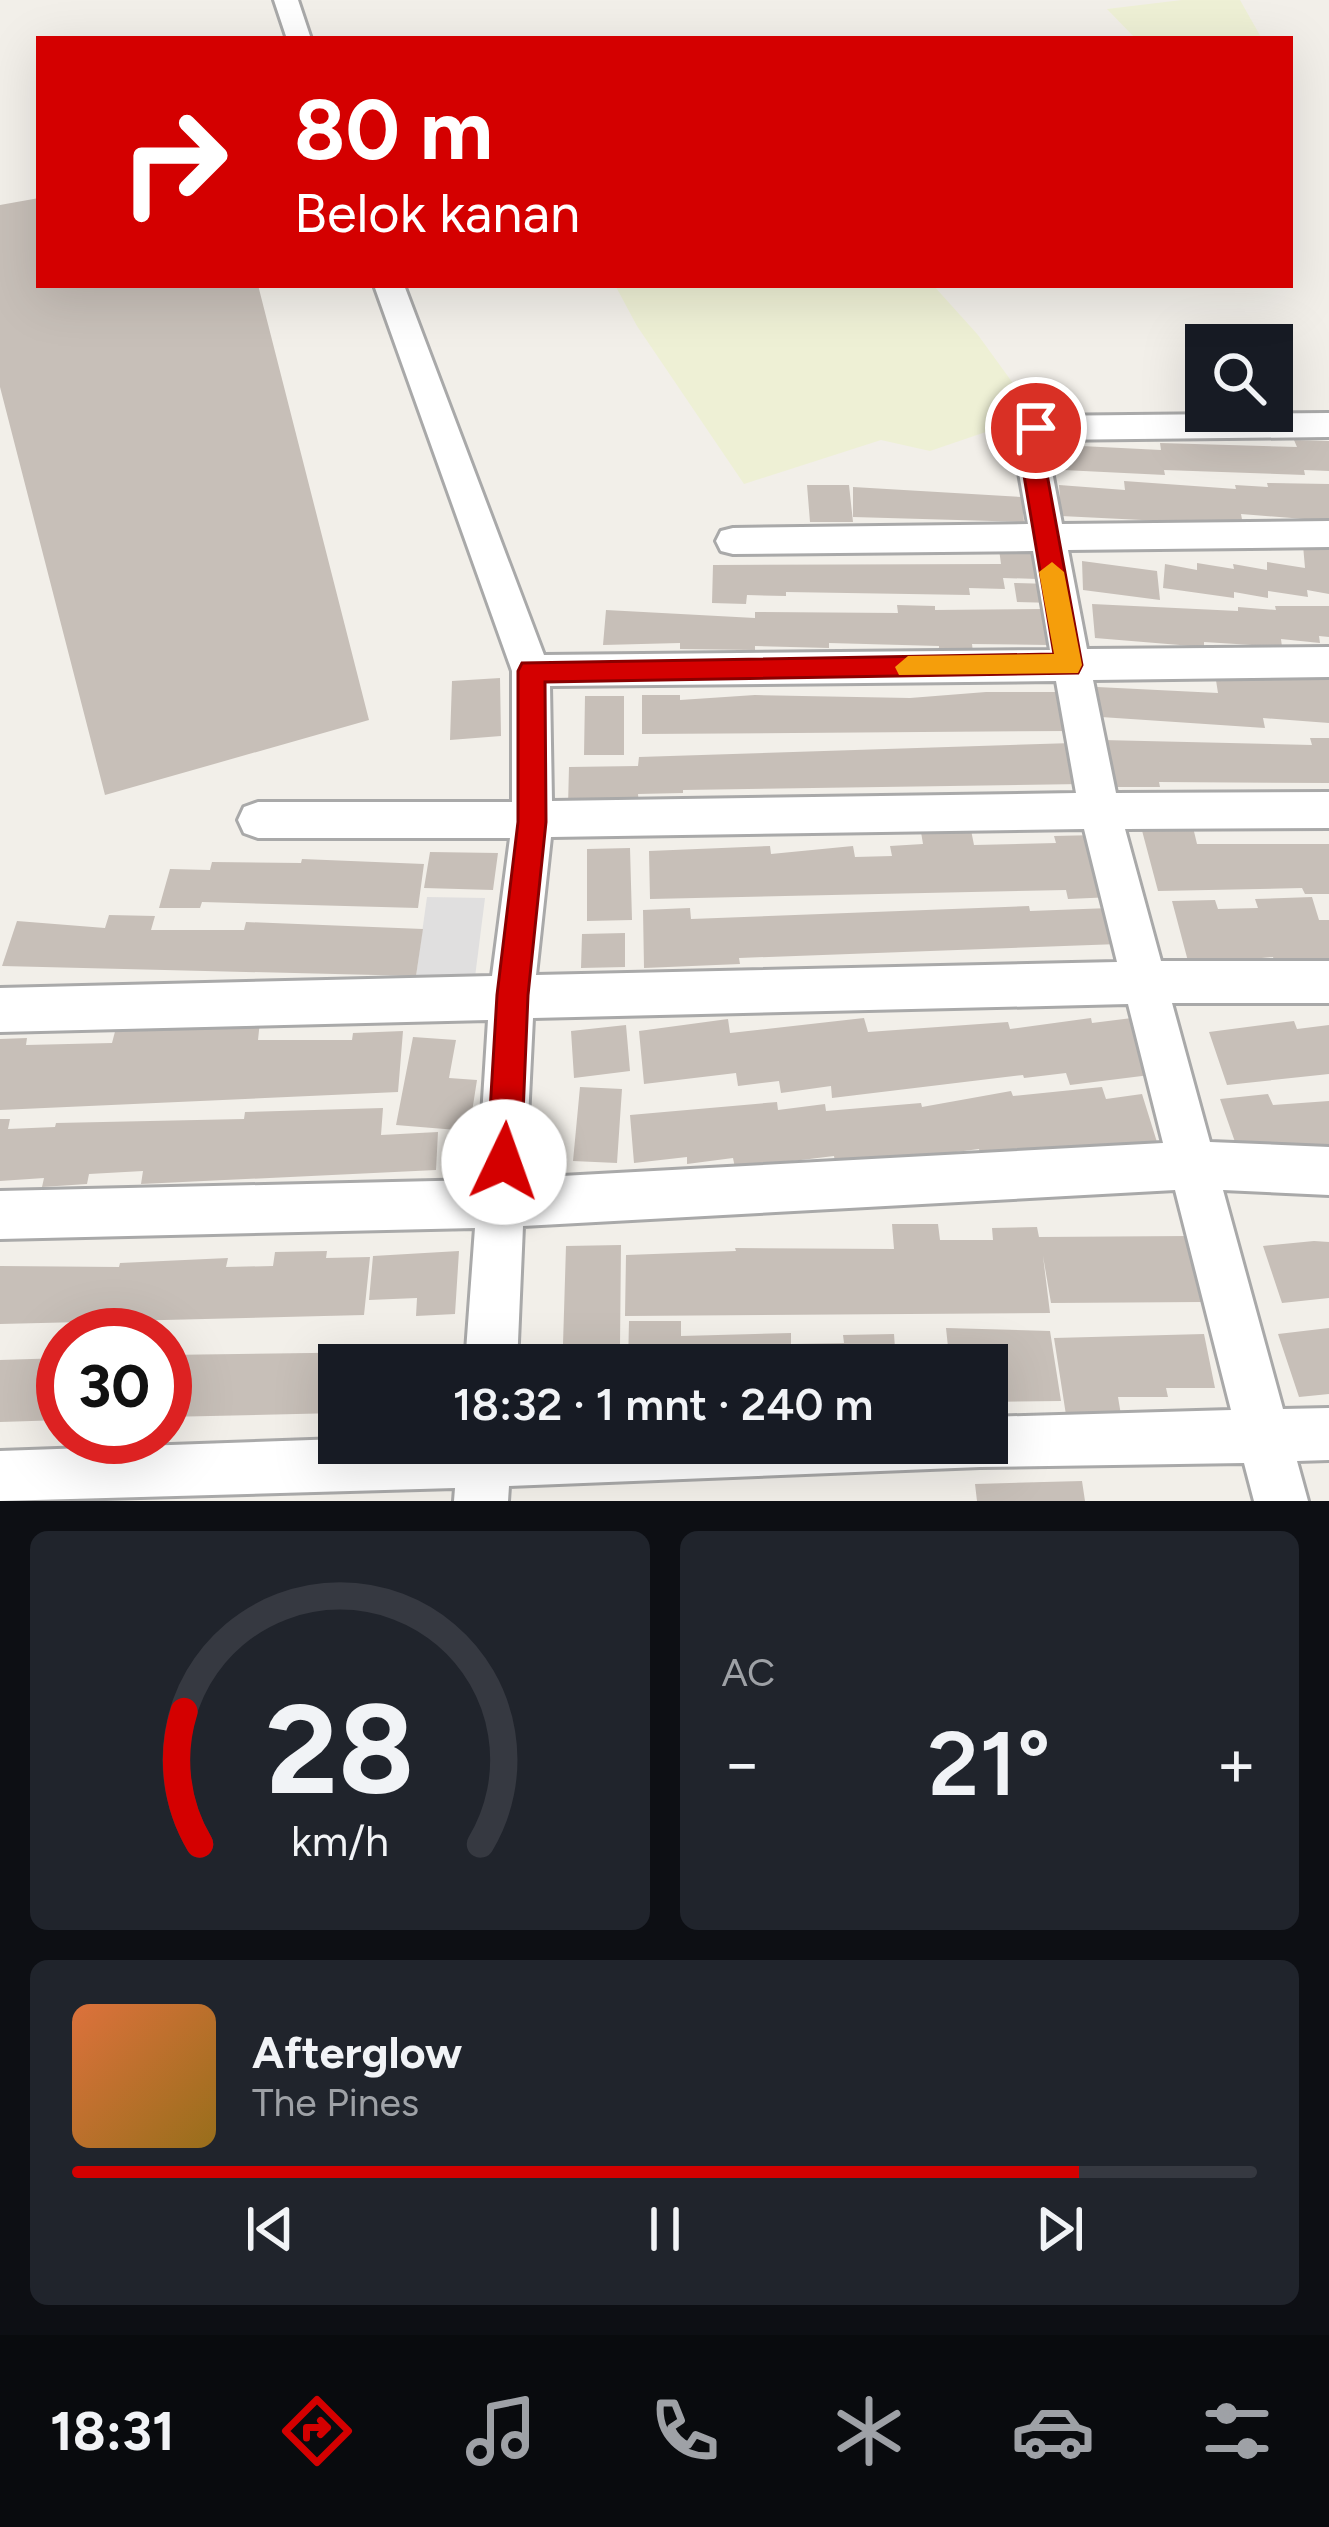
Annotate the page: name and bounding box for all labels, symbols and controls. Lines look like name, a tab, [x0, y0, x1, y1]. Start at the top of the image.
text: 80 m	[294, 79, 493, 180]
icon: right	[96, 84, 252, 240]
text: Belok kanan	[294, 181, 580, 246]
map controls	[1185, 324, 1293, 432]
button: search	[1185, 324, 1293, 432]
pin	[985, 377, 1087, 479]
icon: arrive	[1003, 395, 1069, 461]
position arrow	[441, 1099, 567, 1225]
speed limit sign: 30	[36, 1308, 192, 1464]
text: 18:32 · 1 mnt · 240 m	[453, 1377, 873, 1431]
text: AC	[722, 1649, 775, 1696]
text: 28	[265, 1674, 414, 1824]
text: 21°	[928, 1709, 1051, 1818]
text: −	[722, 1723, 763, 1803]
text: +	[1216, 1723, 1257, 1803]
text: km/h	[291, 1814, 389, 1866]
text: Afterglow	[252, 2025, 462, 2079]
text: The Pines	[252, 2079, 419, 2126]
icon: previous	[237, 2196, 303, 2262]
icon: pause	[632, 2196, 698, 2262]
icon: next	[1027, 2196, 1093, 2262]
icon: directions	[275, 2389, 359, 2473]
icon: music	[459, 2389, 543, 2473]
icon: phone	[643, 2389, 727, 2473]
icon: climate	[827, 2389, 911, 2473]
icon: car	[1011, 2389, 1095, 2473]
icon: filters	[1195, 2389, 1279, 2473]
text: 18:31	[50, 2399, 175, 2464]

